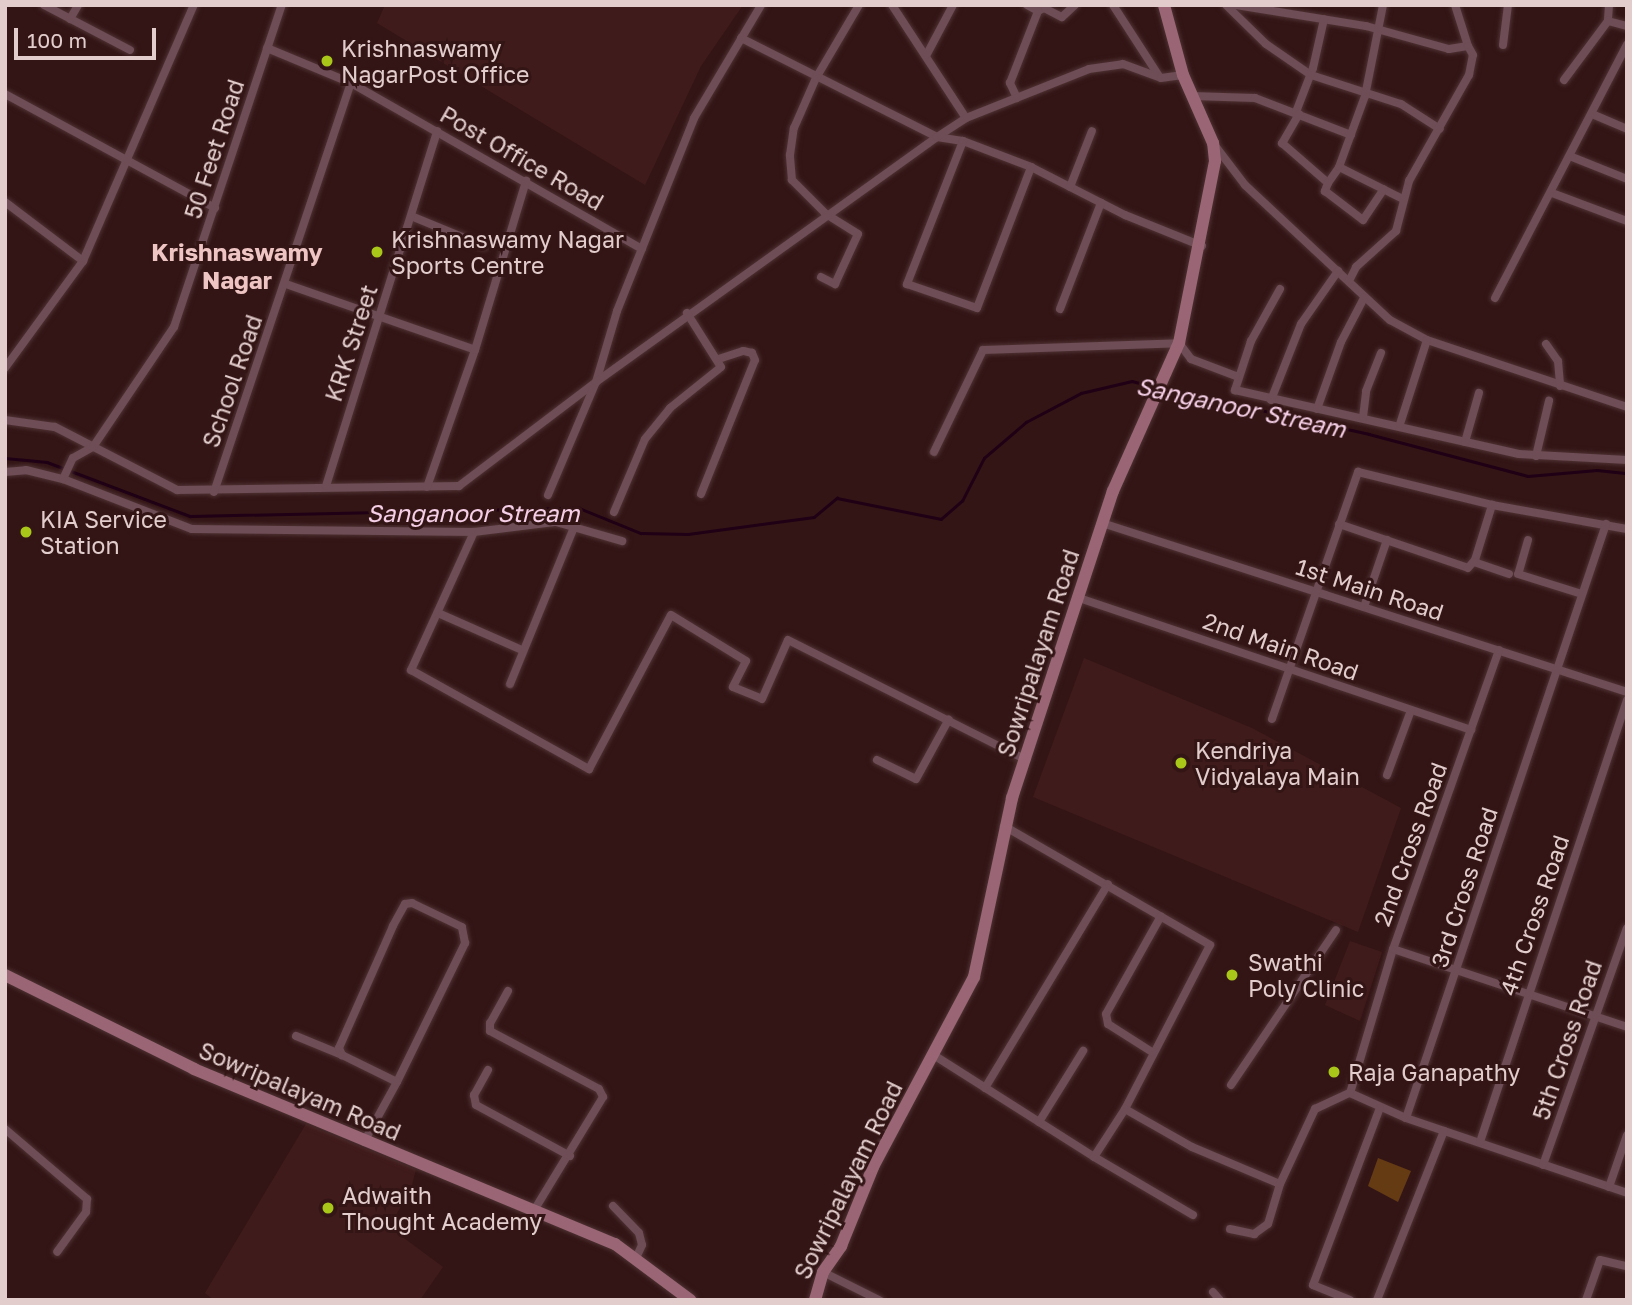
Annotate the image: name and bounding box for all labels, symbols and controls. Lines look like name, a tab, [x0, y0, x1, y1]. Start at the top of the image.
scale bar	[18, 14, 159, 58]
text: 100 m	[27, 27, 87, 53]
place label: Krishnaswamy NagarPost Office	[341, 34, 529, 88]
marker: Krishnaswamy NagarPost Office	[319, 53, 335, 69]
street label: 50 Feet Road	[179, 76, 249, 222]
street label: Post Office Road	[435, 100, 609, 216]
place label: Krishnaswamy Nagar Sports Centre	[391, 225, 624, 279]
district label: Krishnaswamy Nagar	[151, 238, 323, 294]
marker: Krishnaswamy Nagar Sports Centre	[369, 244, 385, 260]
street label: KRK Street	[319, 281, 383, 405]
street label: School Road	[196, 311, 268, 451]
water label: Sanganoor Stream	[1134, 371, 1348, 443]
water label: Sanganoor Stream	[366, 499, 580, 527]
place label: KIA Service Station	[40, 505, 167, 559]
marker: KIA Service Station	[18, 524, 34, 540]
street label: Sowripalayam Road	[991, 546, 1085, 760]
street label: 1st Main Road	[1293, 552, 1447, 626]
street label: 2nd Main Road	[1200, 606, 1362, 686]
place label: Kendriya Vidyalaya Main	[1195, 736, 1360, 790]
marker: Kendriya Vidyalaya Main	[1173, 755, 1189, 771]
street label: 2nd Cross Road	[1368, 758, 1452, 930]
street label: 3rd Cross Road	[1425, 803, 1503, 971]
street label: 4th Cross Road	[1494, 831, 1574, 999]
place label: Swathi Poly Clinic	[1248, 948, 1364, 1002]
street label: 5th Cross Road	[1527, 957, 1607, 1123]
marker: Swathi Poly Clinic	[1222, 965, 1242, 985]
street label: Sowripalayam Road	[195, 1036, 405, 1146]
place label: Raja Ganapathy	[1348, 1058, 1520, 1086]
marker: Raja Ganapathy	[1326, 1064, 1342, 1080]
street label: Sowripalayam Road	[788, 1077, 908, 1283]
place label: Adwaith Thought Academy	[342, 1181, 542, 1235]
marker: Adwaith Thought Academy	[320, 1200, 336, 1216]

